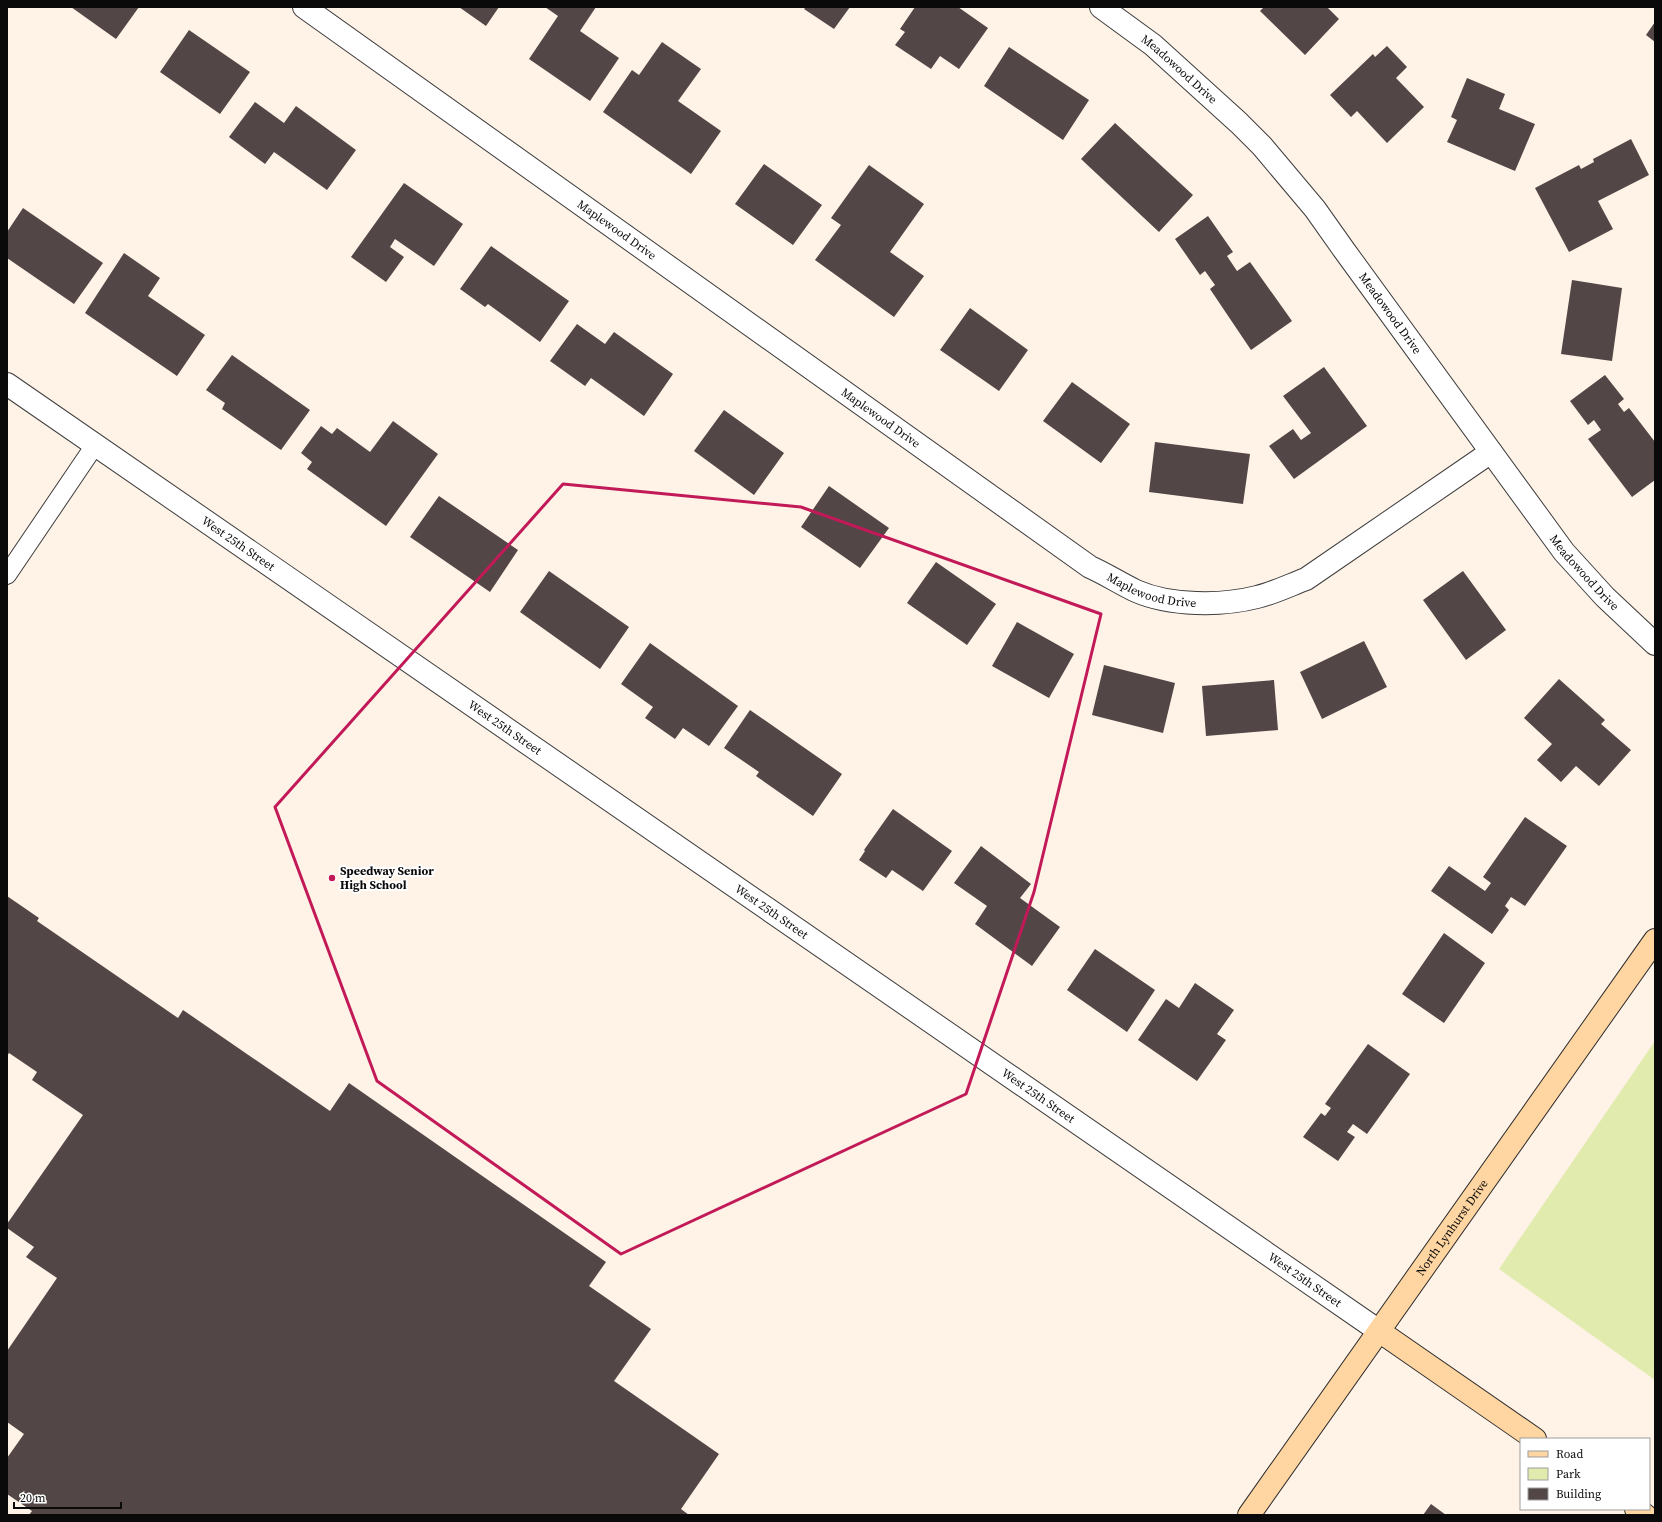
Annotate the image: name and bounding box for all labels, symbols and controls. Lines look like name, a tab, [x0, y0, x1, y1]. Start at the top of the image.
street label: Meadowood Drive	[1138, 31, 1221, 107]
street label: Maplewood Drive	[574, 196, 660, 264]
street label: Meadowood Drive	[1355, 270, 1425, 357]
street label: Maplewood Drive	[838, 384, 923, 452]
street label: West 25th Street	[198, 513, 278, 575]
street label: Meadowood Drive	[1546, 531, 1622, 614]
street label: Maplewood Drive	[1104, 569, 1197, 611]
street label: West 25th Street	[465, 697, 545, 759]
place label: Speedway Senior High School	[340, 863, 434, 893]
marker: Speedway Senior High School	[327, 873, 337, 883]
street label: West 25th Street	[732, 881, 811, 943]
street label: West 25th Street	[998, 1065, 1078, 1127]
street label: North Lynhurst Drive	[1412, 1176, 1492, 1279]
street label: West 25th Street	[1265, 1249, 1345, 1311]
legend	[1520, 1438, 1650, 1510]
text: Road	[1556, 1446, 1583, 1462]
text: Park	[1556, 1466, 1581, 1482]
scale bar	[14, 1484, 121, 1510]
text: Building	[1556, 1486, 1601, 1502]
text: 20 m	[20, 1490, 46, 1506]

